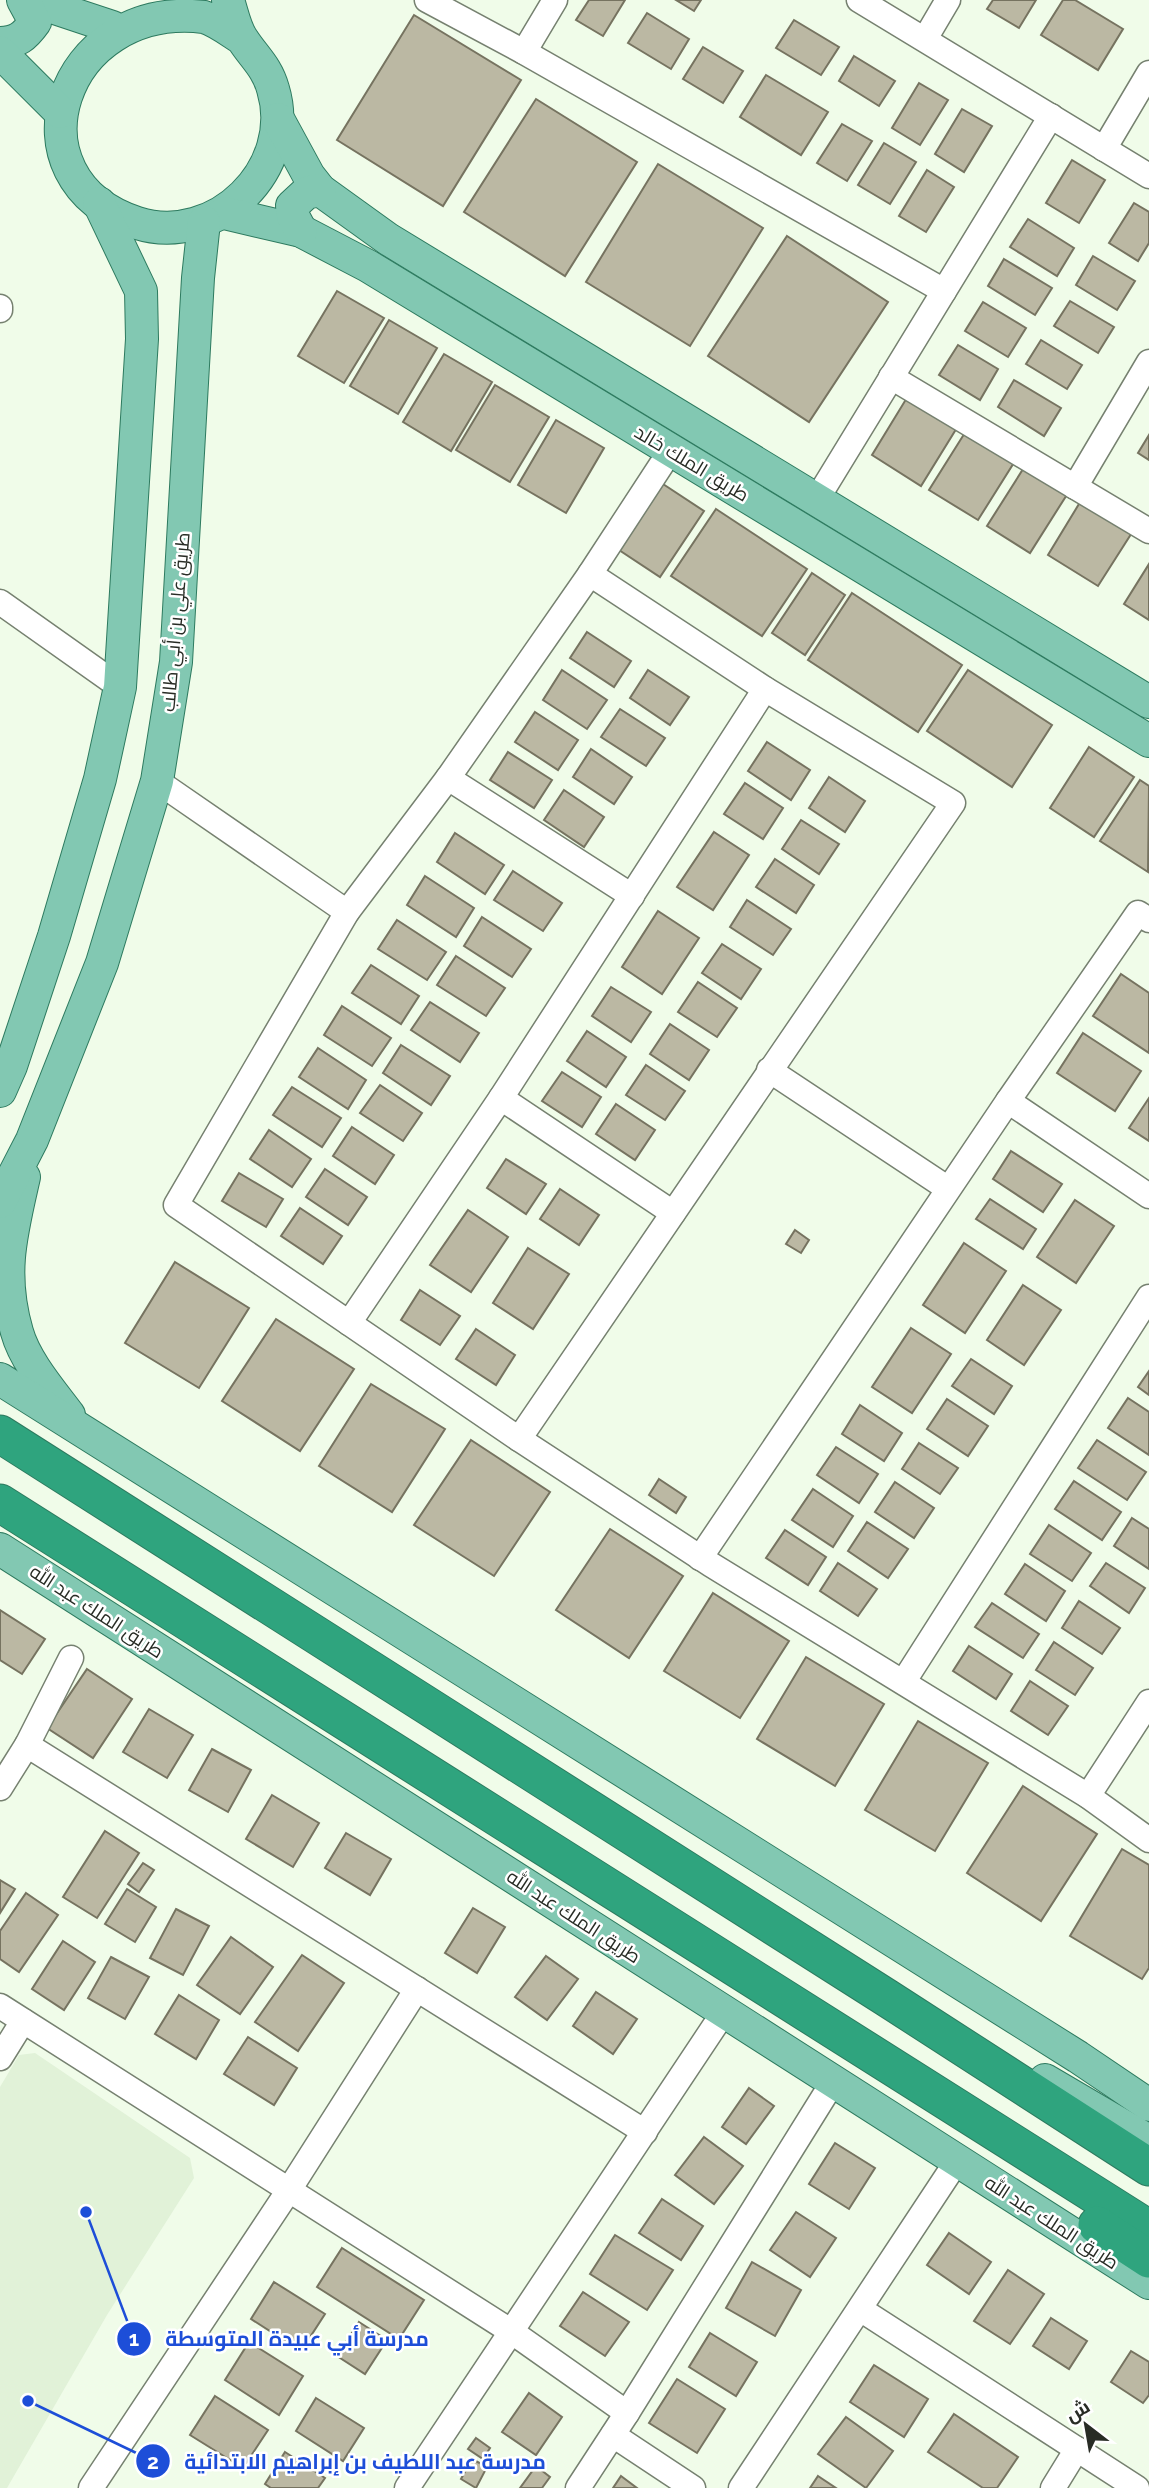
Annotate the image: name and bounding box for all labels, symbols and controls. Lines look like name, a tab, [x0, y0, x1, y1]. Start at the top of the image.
street label: طريق الملك خالد	[630, 420, 753, 507]
street label: طريق علي بن أبي طالب	[156, 531, 198, 713]
street label: طريق الملك عبد الله	[25, 1559, 168, 1664]
street label: طريق الملك عبد الله	[502, 1864, 645, 1969]
street label: طريق الملك عبد الله	[980, 2170, 1123, 2275]
callout: مدرسة أبي عبيدة المتوسطة	[116, 2318, 443, 2360]
text: مدرسة أبي عبيدة المتوسطة	[165, 2325, 429, 2356]
text: 1	[129, 2326, 139, 2351]
north arrow	[1051, 2390, 1121, 2460]
text: ش	[1061, 2395, 1094, 2427]
callout: مدرسة عبد اللطيف بن إبراهيم الابتدائية	[135, 2440, 560, 2482]
text: 2	[147, 2449, 159, 2474]
text: مدرسة عبد اللطيف بن إبراهيم الابتدائية	[184, 2449, 546, 2476]

